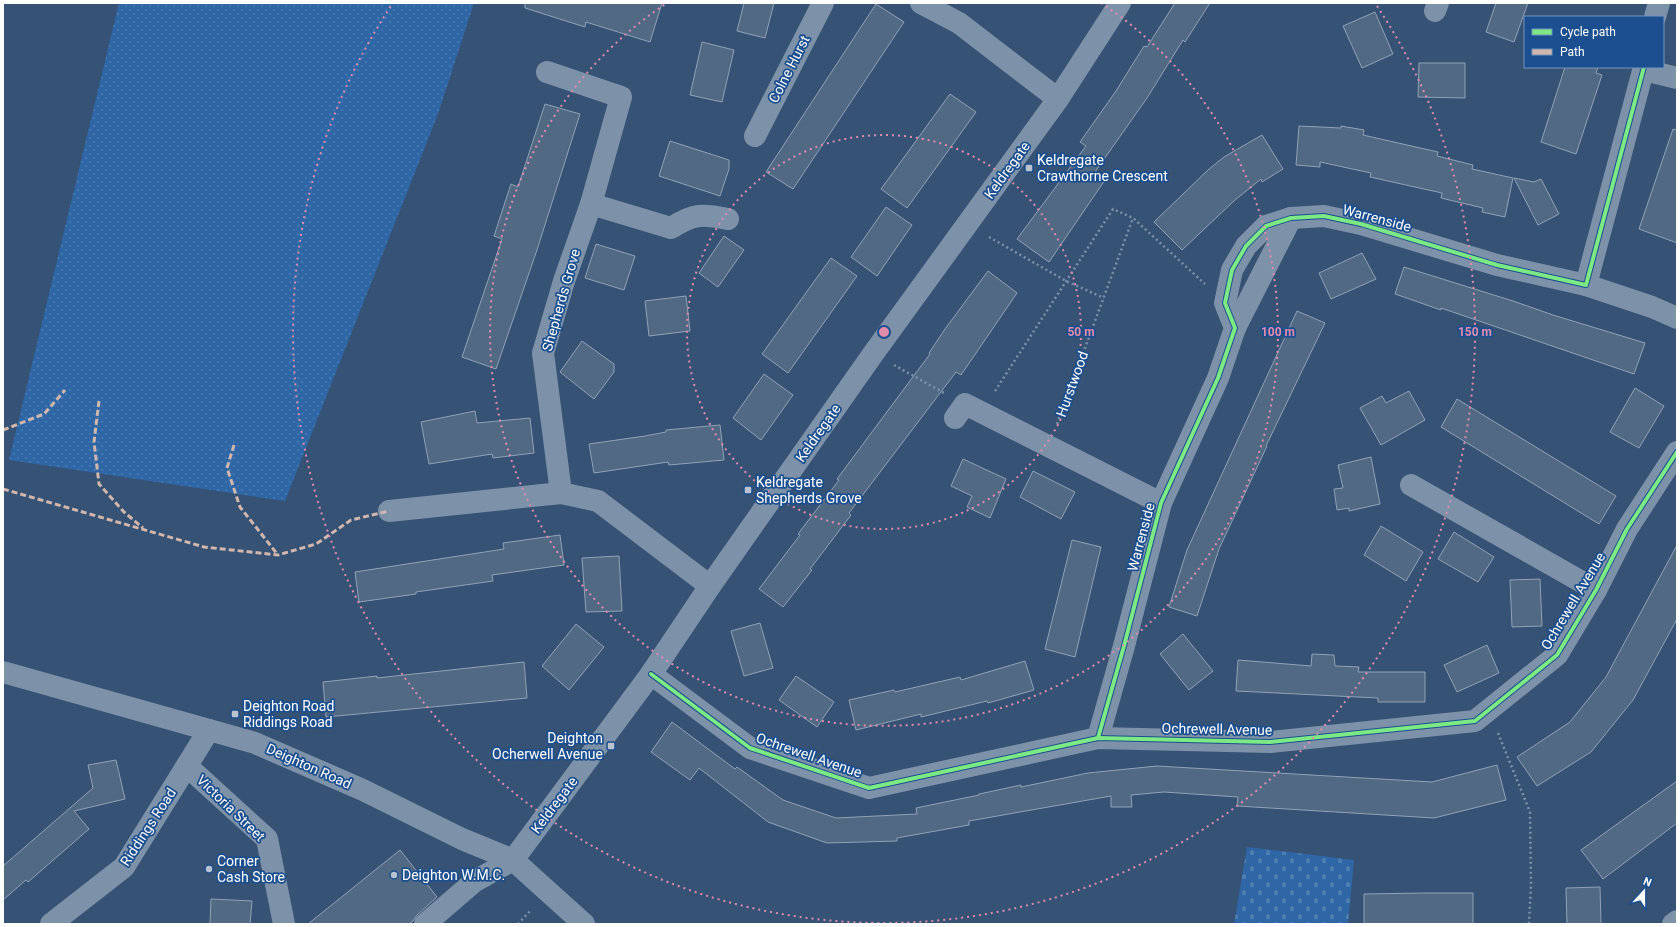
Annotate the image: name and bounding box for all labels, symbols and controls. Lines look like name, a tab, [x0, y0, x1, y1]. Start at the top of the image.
legend	[1524, 16, 1664, 68]
text: Cycle path	[1560, 25, 1616, 39]
street label: Colne Hurst	[765, 32, 813, 105]
text: Path	[1560, 45, 1585, 59]
street label: Keldregate	[981, 138, 1033, 202]
place label: Keldregate Crawthorne Crescent	[1037, 152, 1168, 184]
marker: Keldregate Crawthorne Crescent	[1024, 163, 1034, 173]
street label: Warrenside	[1341, 201, 1413, 235]
street label: Shepherds Grove	[539, 247, 583, 353]
centre of rings	[877, 325, 891, 339]
text: 50 m	[1067, 325, 1095, 339]
text: 100 m	[1261, 325, 1295, 339]
text: 150 m	[1458, 325, 1492, 339]
street label: Hurstwood	[1053, 349, 1091, 419]
street label: Keldregate	[792, 401, 844, 465]
place label: Keldregate Shepherds Grove	[756, 474, 862, 506]
marker: Keldregate Shepherds Grove	[743, 485, 753, 495]
street label: Warrenside	[1124, 501, 1158, 573]
street label: Ochrewell Avenue	[1538, 549, 1608, 653]
place label: Deighton Road Riddings Road	[243, 698, 334, 730]
marker: Deighton Road Riddings Road	[230, 709, 240, 719]
street label: Ochrewell Avenue	[1162, 720, 1272, 738]
street label: Ochrewell Avenue	[754, 729, 864, 781]
place label: Deighton Ocherwell Avenue	[492, 730, 603, 762]
street label: Deighton Road	[264, 740, 354, 792]
marker: Deighton Ocherwell Avenue	[606, 741, 616, 751]
street label: Victoria Street	[194, 772, 269, 845]
street label: Keldregate	[527, 773, 581, 837]
street label: Riddings Road	[117, 785, 179, 869]
place label: Corner Cash Store	[217, 853, 285, 885]
marker: Corner Cash Store	[204, 864, 214, 874]
place label: Deighton W.M.C.	[402, 867, 505, 883]
marker: Deighton W.M.C.	[389, 870, 399, 880]
north arrow	[1624, 871, 1664, 911]
text: N	[1641, 875, 1654, 890]

